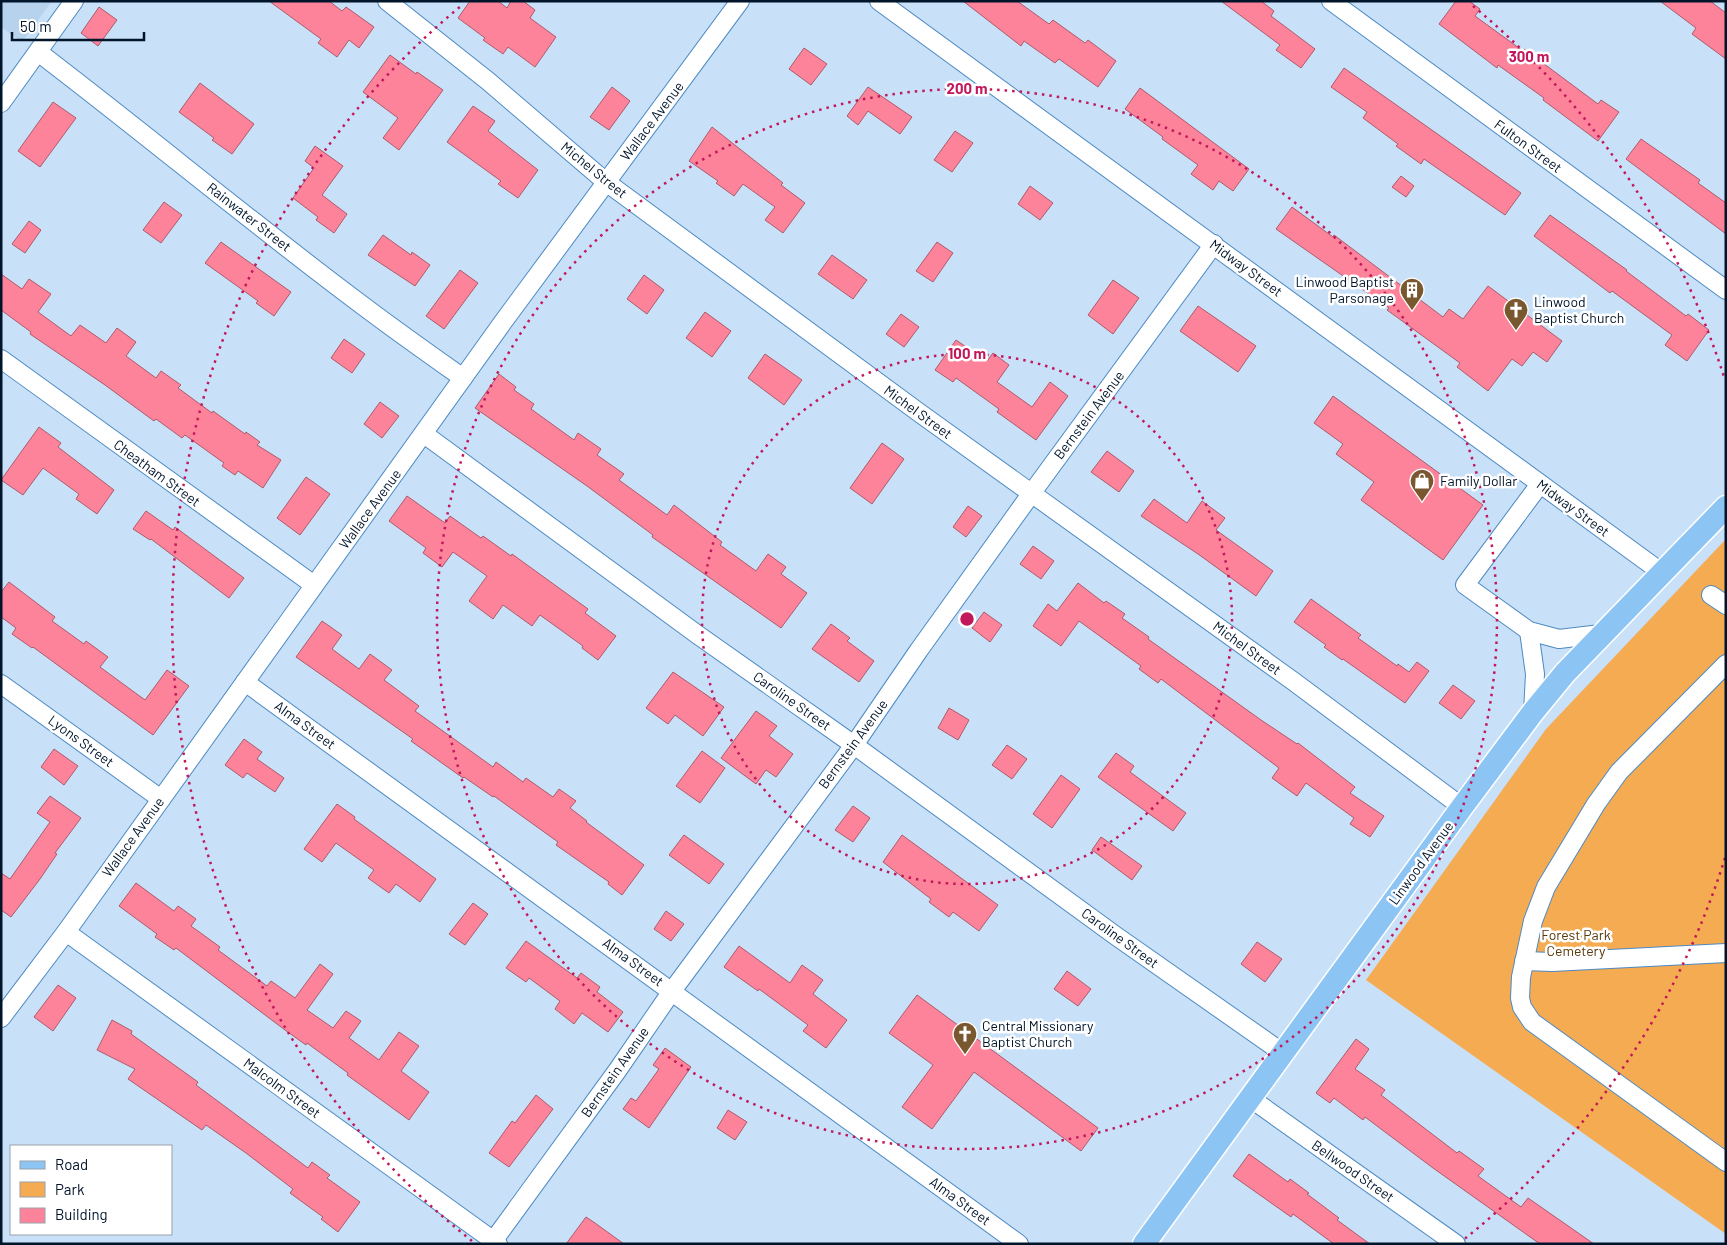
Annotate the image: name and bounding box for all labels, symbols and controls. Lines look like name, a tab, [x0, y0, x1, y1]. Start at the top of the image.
scale bar	[12, 10, 145, 42]
text: 50 m	[20, 17, 52, 35]
text: 300 m	[1509, 47, 1549, 65]
street label: Wallace Avenue	[616, 78, 687, 164]
text: 200 m	[946, 79, 988, 97]
street label: Fulton Street	[1491, 115, 1565, 176]
street label: Michel Street	[558, 138, 631, 201]
street label: Rainwater Street	[204, 178, 295, 255]
street label: Midway Street	[1207, 236, 1286, 300]
place label: Linwood Baptist Parsonage	[1295, 273, 1394, 306]
building icon: Linwood Baptist Parsonage	[1399, 277, 1425, 311]
place label: Linwood Baptist Church	[1534, 293, 1624, 326]
church icon: Linwood Baptist Church	[1503, 297, 1529, 331]
text: 100 m	[948, 344, 986, 362]
street label: Bernstein Avenue	[1050, 367, 1127, 462]
street label: Michel Street	[881, 381, 956, 442]
street label: Cheatham Street	[111, 435, 204, 510]
street label: Wallace Avenue	[335, 466, 404, 552]
shop icon: Family Dollar	[1409, 468, 1435, 502]
place label: Family Dollar	[1440, 472, 1517, 489]
street label: Midway Street	[1534, 476, 1613, 540]
centre of rings	[958, 610, 976, 628]
street label: Michel Street	[1210, 617, 1285, 678]
street label: Caroline Street	[750, 668, 834, 734]
street label: Bernstein Avenue	[814, 696, 891, 792]
street label: Alma Street	[271, 697, 339, 752]
street label: Lyons Street	[45, 711, 117, 770]
street label: Wallace Avenue	[98, 794, 167, 880]
street label: Linwood Avenue	[1385, 818, 1457, 908]
street label: Caroline Street	[1079, 904, 1162, 971]
park label: Forest Park Cemetery	[1541, 926, 1611, 959]
street label: Alma Street	[599, 934, 667, 989]
place label: Central Missionary Baptist Church	[982, 1017, 1094, 1050]
church icon: Central Missionary Baptist Church	[952, 1021, 978, 1055]
street label: Bernstein Avenue	[577, 1023, 652, 1120]
street label: Malcolm Street	[240, 1054, 324, 1121]
street label: Bellwood Street	[1309, 1136, 1398, 1205]
legend	[10, 1145, 172, 1235]
text: Road	[55, 1155, 88, 1173]
street label: Alma Street	[926, 1173, 994, 1228]
text: Park	[55, 1180, 85, 1198]
text: Building	[55, 1205, 108, 1223]

